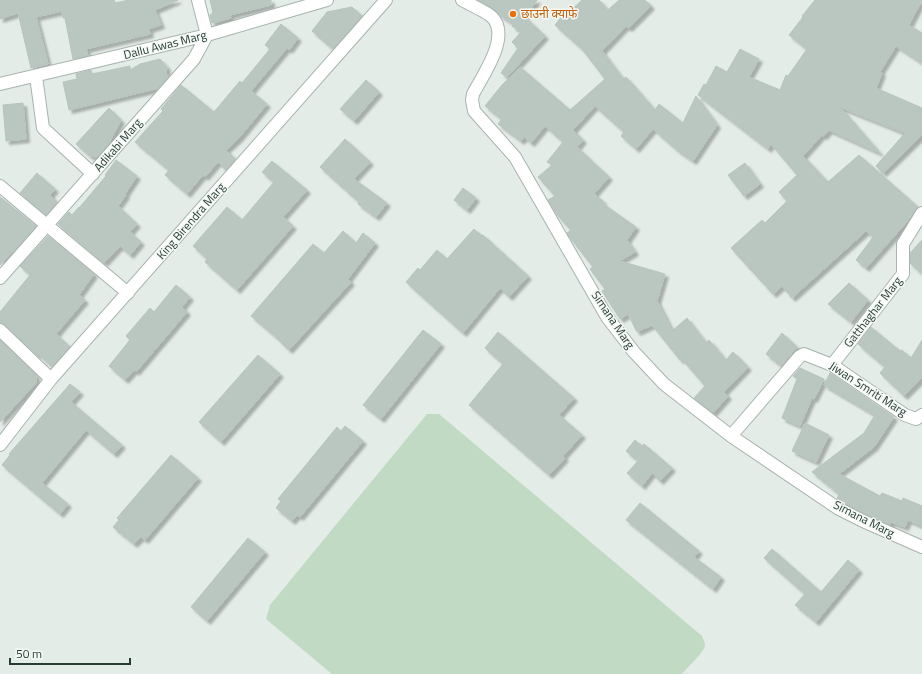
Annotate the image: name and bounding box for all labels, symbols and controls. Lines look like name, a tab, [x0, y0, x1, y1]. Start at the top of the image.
place label: छाउनी क्याफे	[521, 4, 578, 23]
marker: छाउनी क्याफे	[508, 9, 518, 19]
street label: Dallu Awas Marg	[121, 25, 208, 64]
street label: Adikabi Marg	[89, 114, 146, 176]
street label: King Birendra Marg	[152, 178, 230, 263]
street label: Gatthaghar Marg	[839, 272, 907, 351]
street label: Simana Marg	[587, 287, 640, 353]
street label: Jiwan Smriti Marg	[826, 356, 911, 421]
street label: Simana Marg	[830, 495, 898, 542]
scale bar	[10, 640, 130, 666]
text: 50 m	[16, 644, 42, 663]

